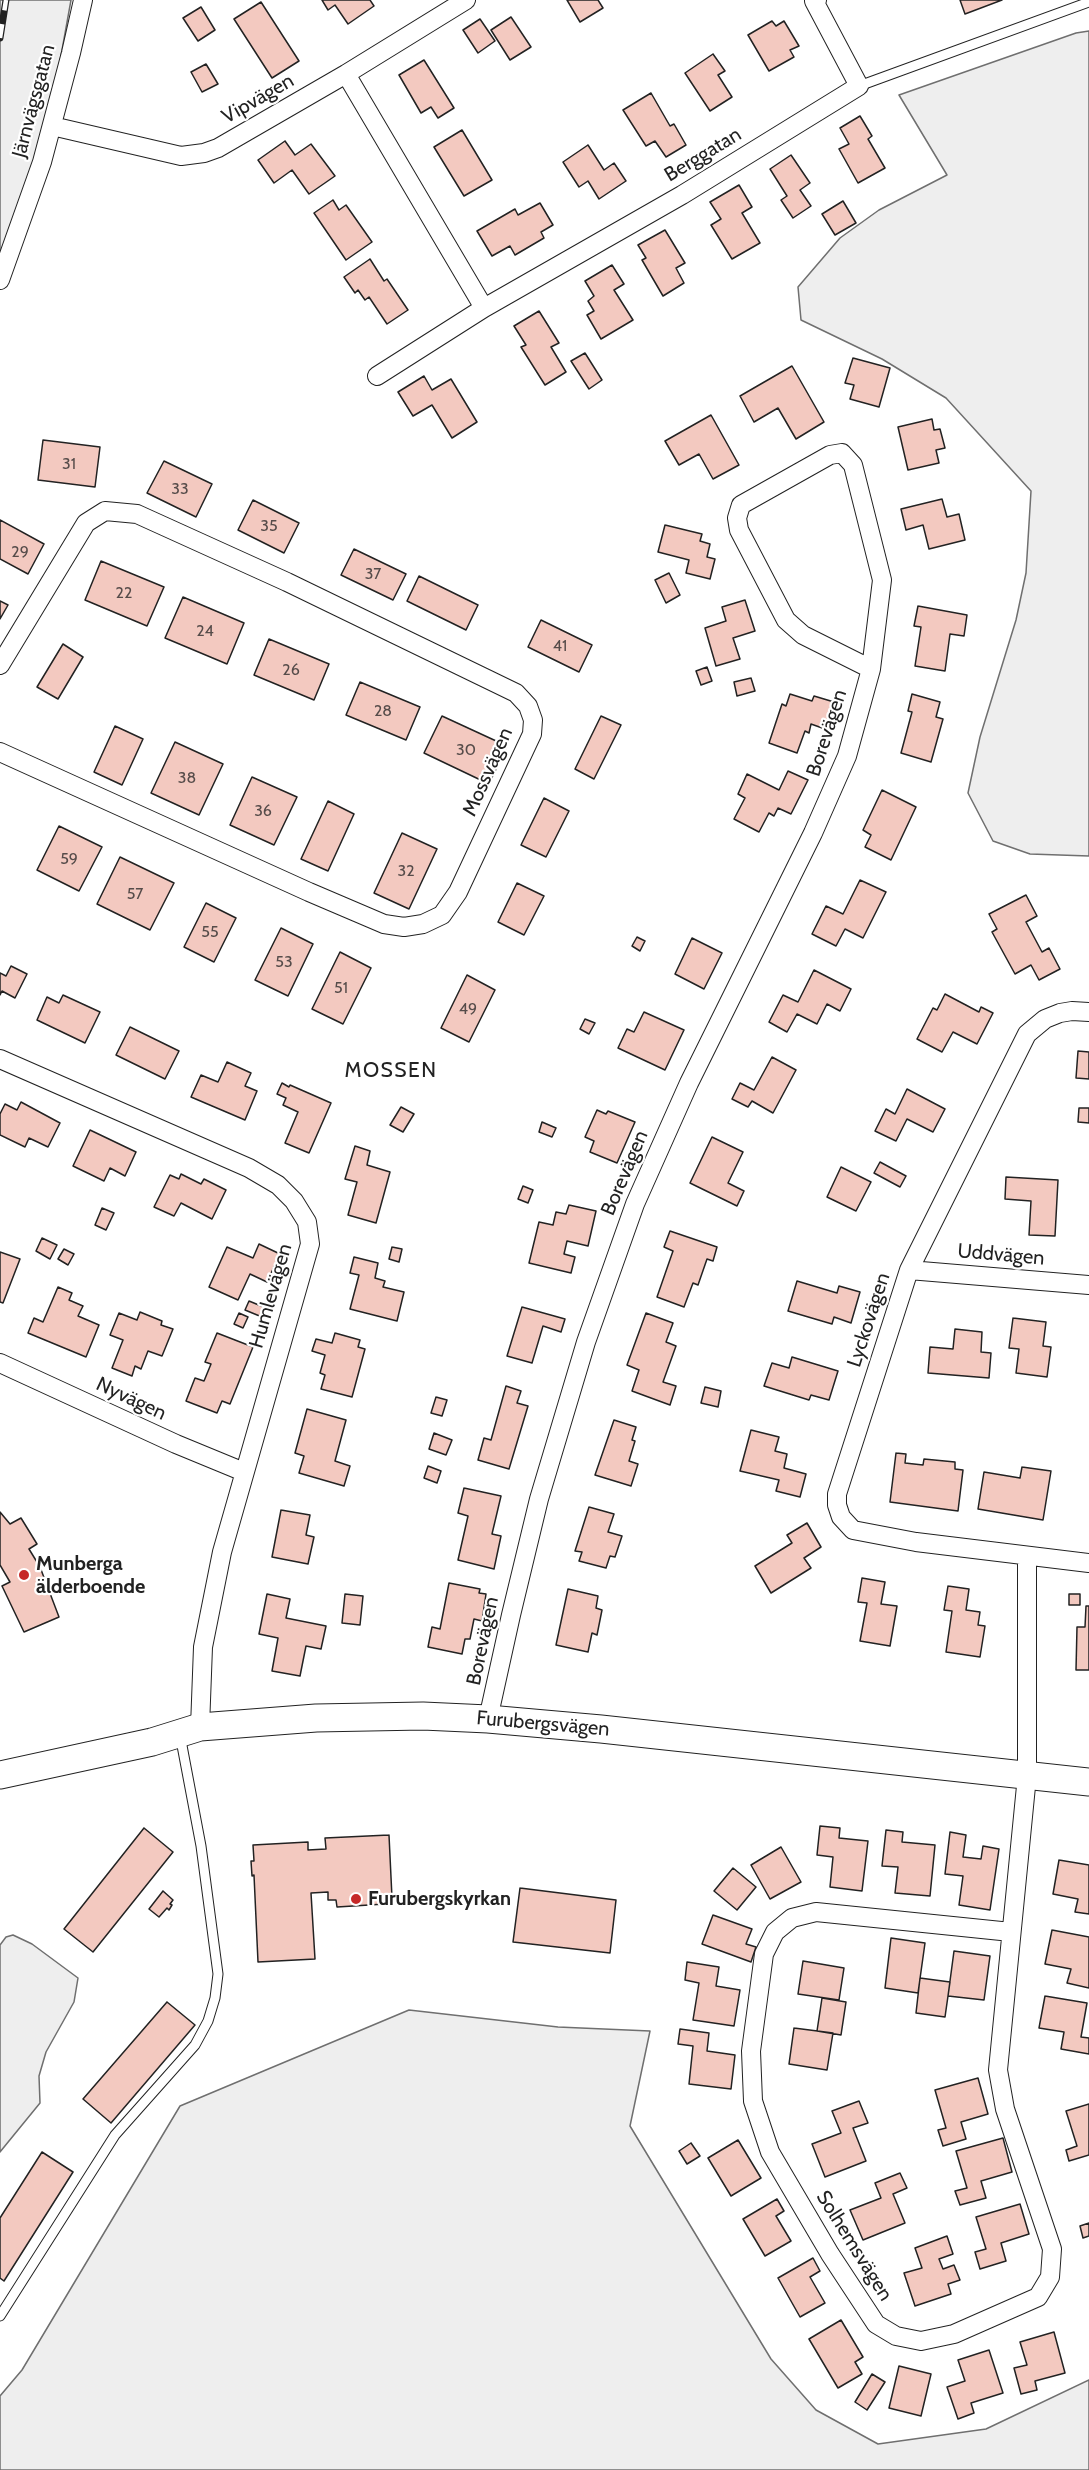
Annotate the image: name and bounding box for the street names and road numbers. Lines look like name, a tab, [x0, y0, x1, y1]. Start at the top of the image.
street label: Järnvägsgatan	[7, 42, 61, 160]
street label: Vipvägen	[218, 69, 298, 129]
street label: Berggatan	[660, 123, 746, 187]
street label: Borevägen	[802, 687, 852, 779]
street label: Mossvägen	[458, 724, 518, 820]
street label: Borevägen	[596, 1127, 654, 1219]
street label: Uddvägen	[957, 1239, 1045, 1271]
street label: Humlevägen	[245, 1241, 297, 1351]
street label: Lyckovägen	[843, 1270, 895, 1370]
street label: Nyvägen	[92, 1372, 170, 1426]
street label: Borevägen	[462, 1595, 504, 1687]
street label: Furubergsvägen	[475, 1706, 611, 1742]
street label: Solhemsvägen	[811, 2187, 897, 2305]

